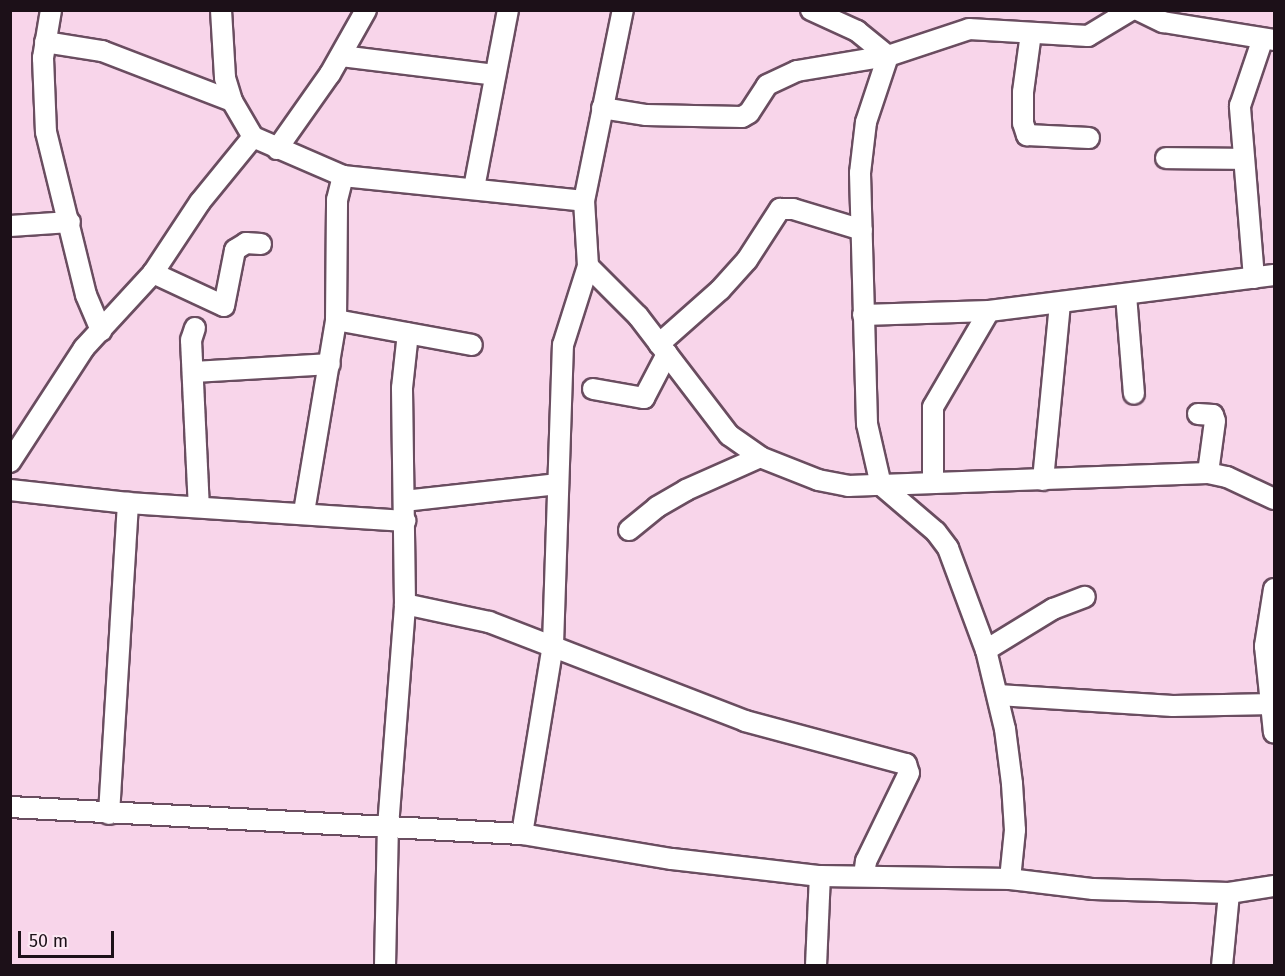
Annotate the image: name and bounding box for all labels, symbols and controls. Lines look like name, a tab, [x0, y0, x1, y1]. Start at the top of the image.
scale bar	[21, 919, 117, 957]
text: 50 m	[29, 930, 68, 952]

